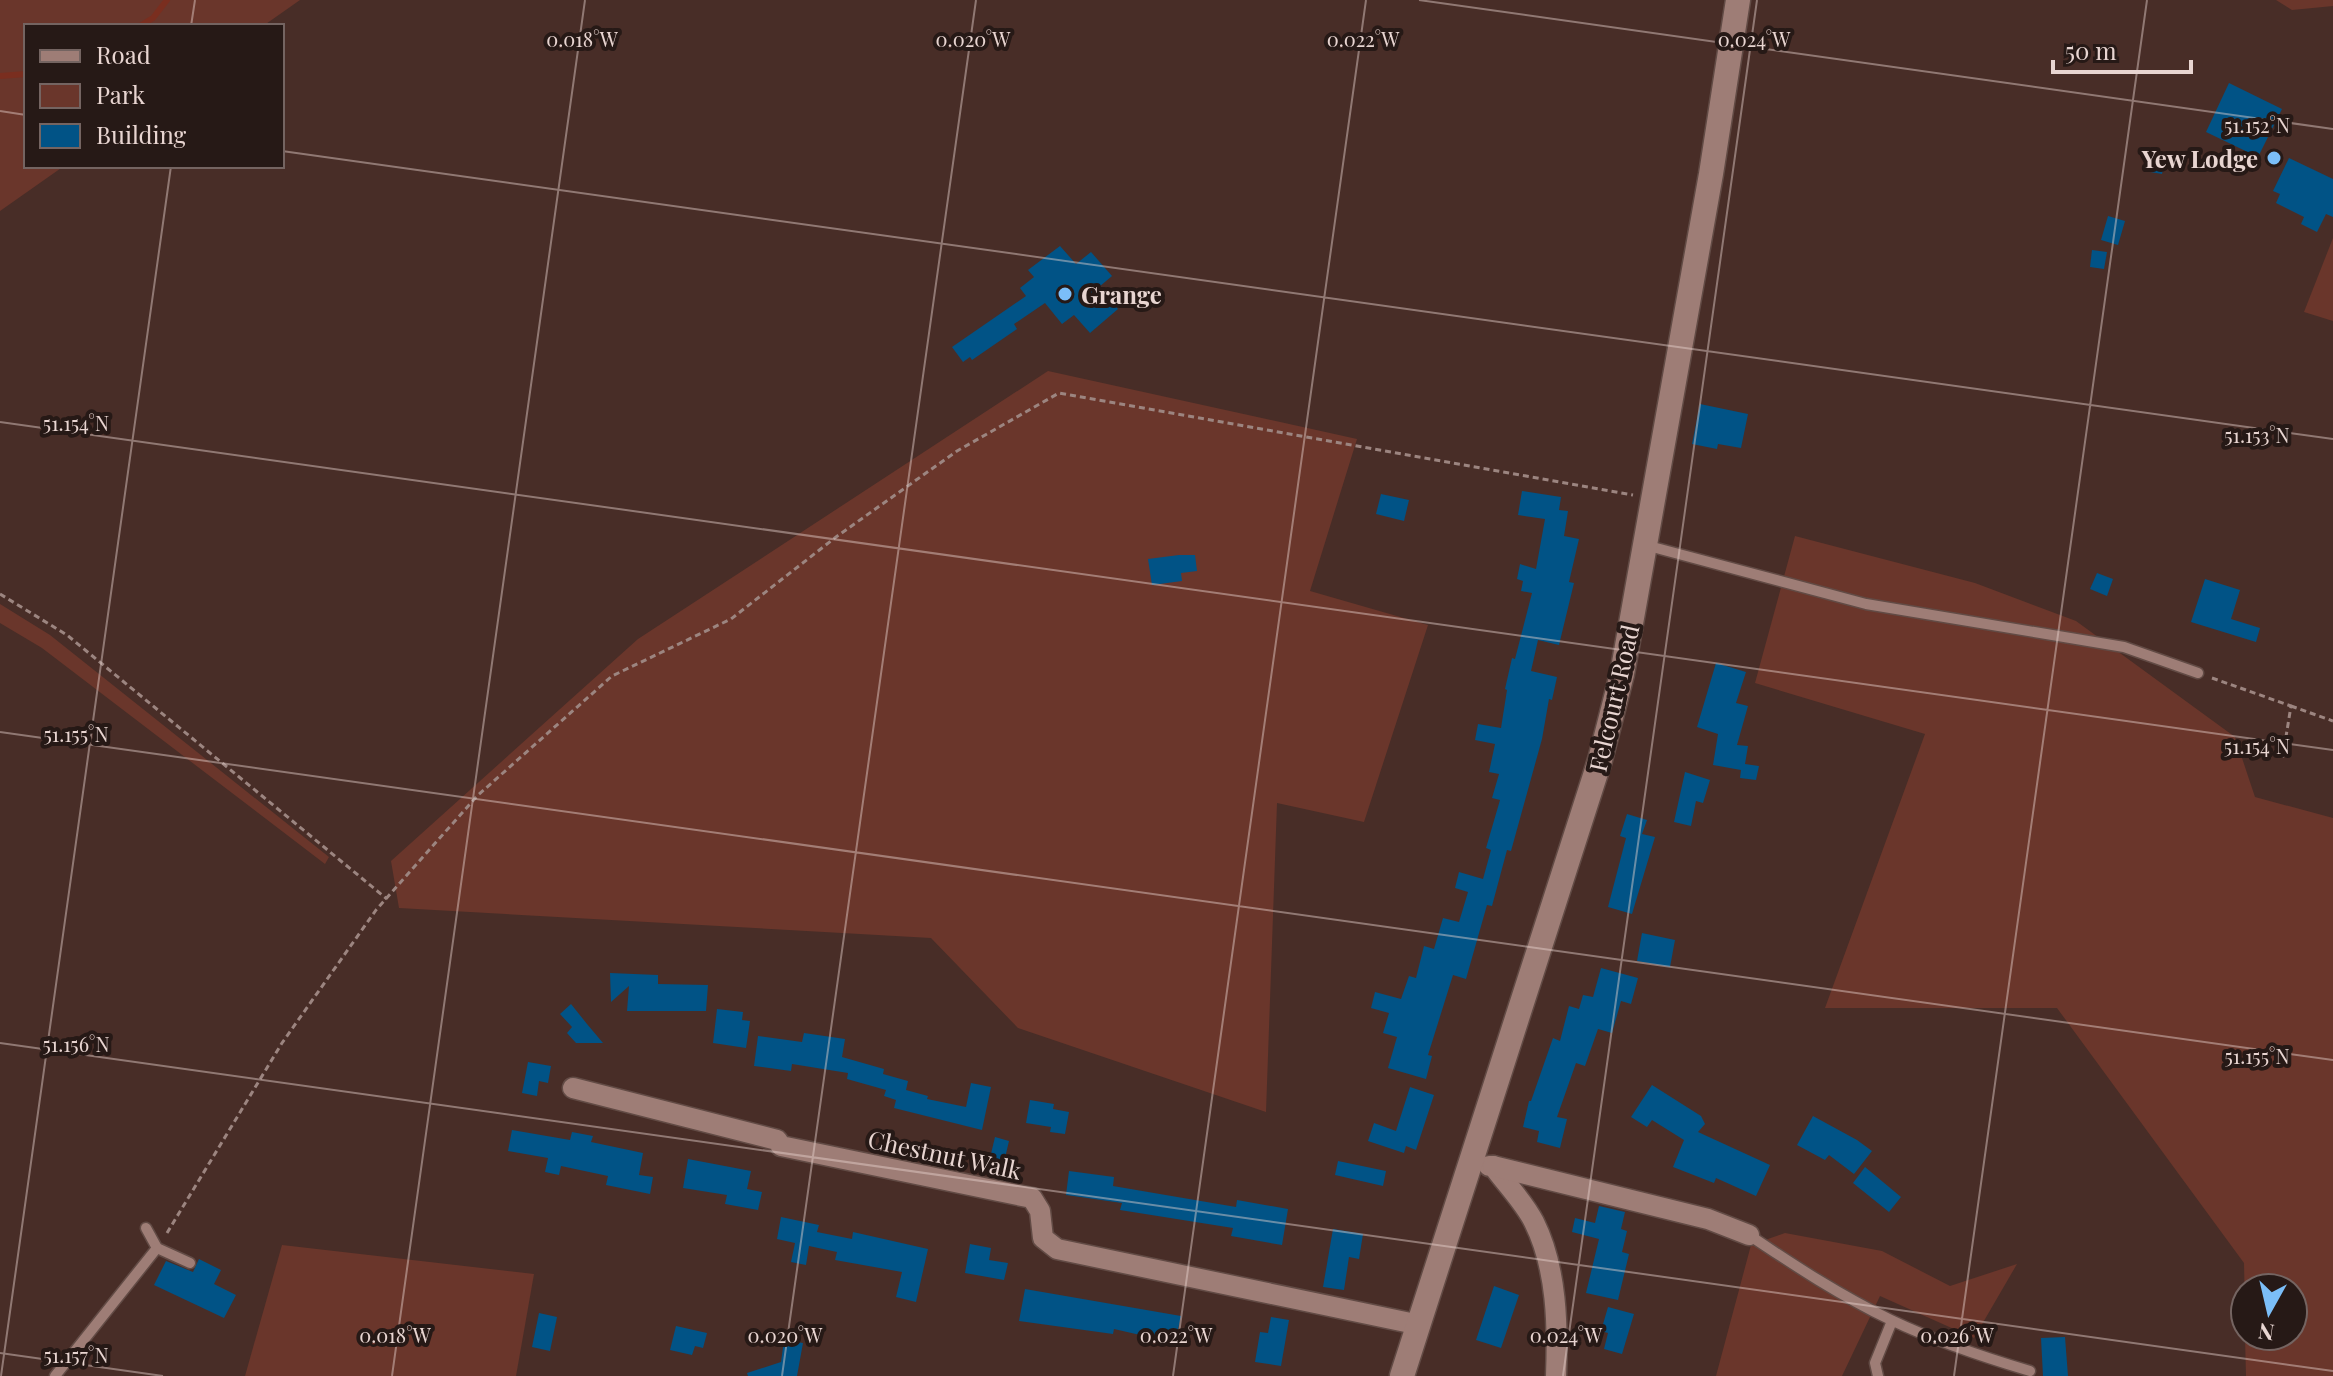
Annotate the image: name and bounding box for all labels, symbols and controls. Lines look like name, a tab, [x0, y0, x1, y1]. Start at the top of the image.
legend	[24, 24, 284, 168]
scale bar	[2053, 24, 2191, 74]
text: 0.018°W	[546, 25, 619, 52]
text: 0.020°W	[936, 25, 1011, 52]
text: 0.022°W	[1327, 25, 1400, 52]
text: 0.024°W	[1718, 25, 1791, 52]
text: 50 m	[2065, 34, 2117, 66]
text: Road	[96, 38, 151, 70]
text: Park	[96, 78, 146, 110]
text: 51.152°N	[2224, 111, 2290, 138]
text: Building	[96, 118, 187, 150]
place label: Yew Lodge	[2141, 142, 2258, 174]
marker: Yew Lodge	[2265, 149, 2283, 167]
place label: Grange	[1081, 278, 1162, 310]
marker: Grange	[1056, 285, 1074, 303]
text: 51.154°N	[43, 409, 109, 436]
text: 51.153°N	[2224, 421, 2290, 448]
street label: Felcourt Road	[1581, 621, 1645, 775]
text: 51.155°N	[43, 720, 109, 747]
text: 51.154°N	[2224, 732, 2290, 759]
text: 51.156°N	[42, 1030, 110, 1057]
text: 51.155°N	[2224, 1042, 2290, 1069]
street label: Chestnut Walk	[865, 1122, 1025, 1186]
north arrow	[2229, 1272, 2309, 1352]
text: N	[2256, 1317, 2276, 1349]
text: 0.018°W	[359, 1321, 432, 1348]
text: 0.020°W	[748, 1321, 823, 1348]
text: 0.022°W	[1140, 1321, 1213, 1348]
text: 0.024°W	[1530, 1321, 1603, 1348]
text: 0.026°W	[1920, 1321, 1995, 1348]
text: 51.157°N	[43, 1341, 109, 1368]

